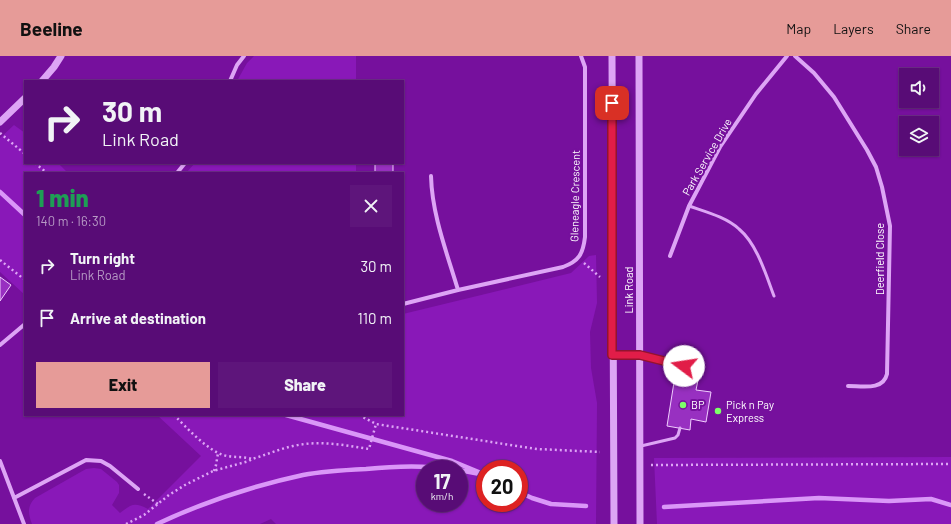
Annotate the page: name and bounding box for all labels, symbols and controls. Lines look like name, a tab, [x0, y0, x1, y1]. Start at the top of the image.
text: Beeline	[20, 17, 83, 40]
text: Map	[786, 20, 811, 37]
text: Layers	[833, 20, 874, 37]
text: Share	[896, 20, 931, 37]
map controls	[899, 68, 939, 156]
button: sound	[899, 68, 939, 108]
pin	[595, 86, 629, 120]
icon: arrive	[601, 92, 623, 114]
text: 30 m	[102, 94, 162, 128]
icon: right	[36, 96, 88, 148]
street label: Park Service Drive	[679, 116, 734, 198]
button: layers	[899, 116, 939, 156]
text: Link Road	[102, 128, 179, 150]
street label: Gleneagle Crescent	[567, 150, 582, 242]
text: 1 min	[36, 183, 89, 212]
button: close	[350, 185, 392, 227]
text: 140 m · 16:30	[36, 213, 106, 229]
street label: Deerfield Close	[873, 223, 886, 295]
text: Turn right	[70, 249, 135, 267]
icon: right	[36, 255, 58, 277]
text: 30 m	[360, 257, 392, 275]
street label: Link Road	[622, 266, 635, 314]
text: Link Road	[70, 267, 126, 283]
icon: arrive	[36, 307, 58, 329]
text: Arrive at destination	[70, 309, 206, 327]
text: 110 m	[358, 309, 392, 327]
position arrow	[663, 345, 705, 387]
button: Exit	[36, 362, 210, 408]
button: Share	[218, 362, 392, 408]
place label: BP	[691, 398, 705, 411]
place label: Pick n Pay Express	[726, 398, 774, 424]
marker: BP	[678, 400, 688, 410]
marker: Pick n Pay Express	[713, 406, 723, 416]
speed limit sign: 20	[476, 460, 528, 512]
text: 17	[433, 469, 450, 493]
text: km/h	[431, 490, 453, 502]

